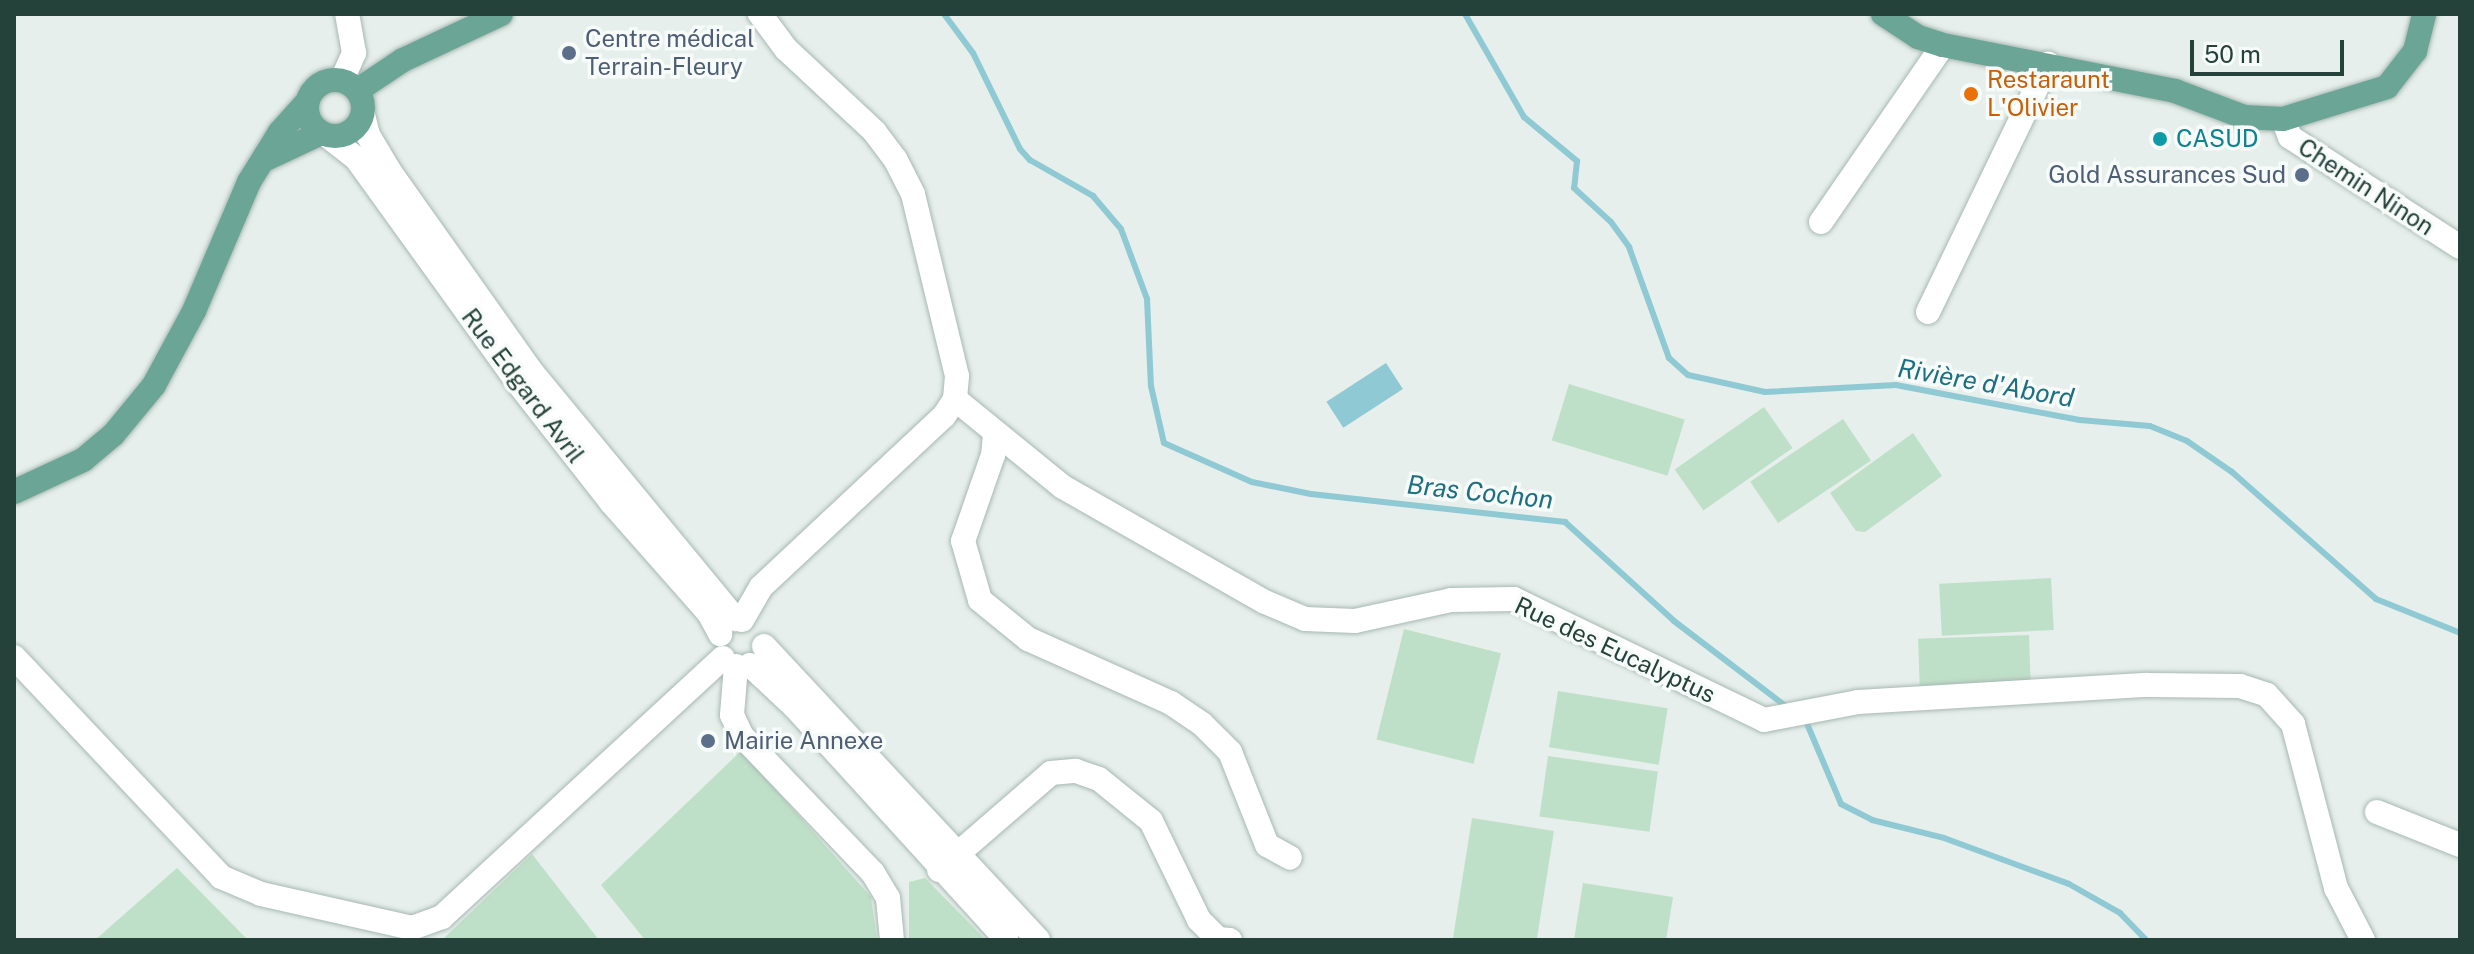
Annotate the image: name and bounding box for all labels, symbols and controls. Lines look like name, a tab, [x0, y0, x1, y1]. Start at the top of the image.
scale bar	[2194, 24, 2348, 74]
place label: Centre médical Terrain-Fleury	[585, 25, 755, 81]
text: 50 m	[2204, 40, 2261, 68]
marker: Centre médical Terrain-Fleury	[560, 44, 578, 62]
place label: Restaraunt L'Olivier	[1987, 66, 2110, 122]
marker: Restaraunt L'Olivier	[1962, 85, 1980, 103]
place label: CASUD	[2176, 125, 2258, 153]
marker: CASUD	[2151, 130, 2169, 148]
street label: Chemin Ninon	[2293, 132, 2439, 242]
place label: Gold Assurances Sud	[2048, 161, 2286, 189]
marker: Gold Assurances Sud	[2293, 166, 2311, 184]
street label: Rue Edgard Avril	[456, 303, 590, 469]
water label: Rivière d'Abord	[1895, 352, 2077, 414]
water label: Bras Cochon	[1405, 469, 1555, 515]
street label: Rue des Eucalyptus	[1510, 591, 1720, 709]
place label: Mairie Annexe	[724, 727, 883, 755]
marker: Mairie Annexe	[699, 732, 717, 750]

